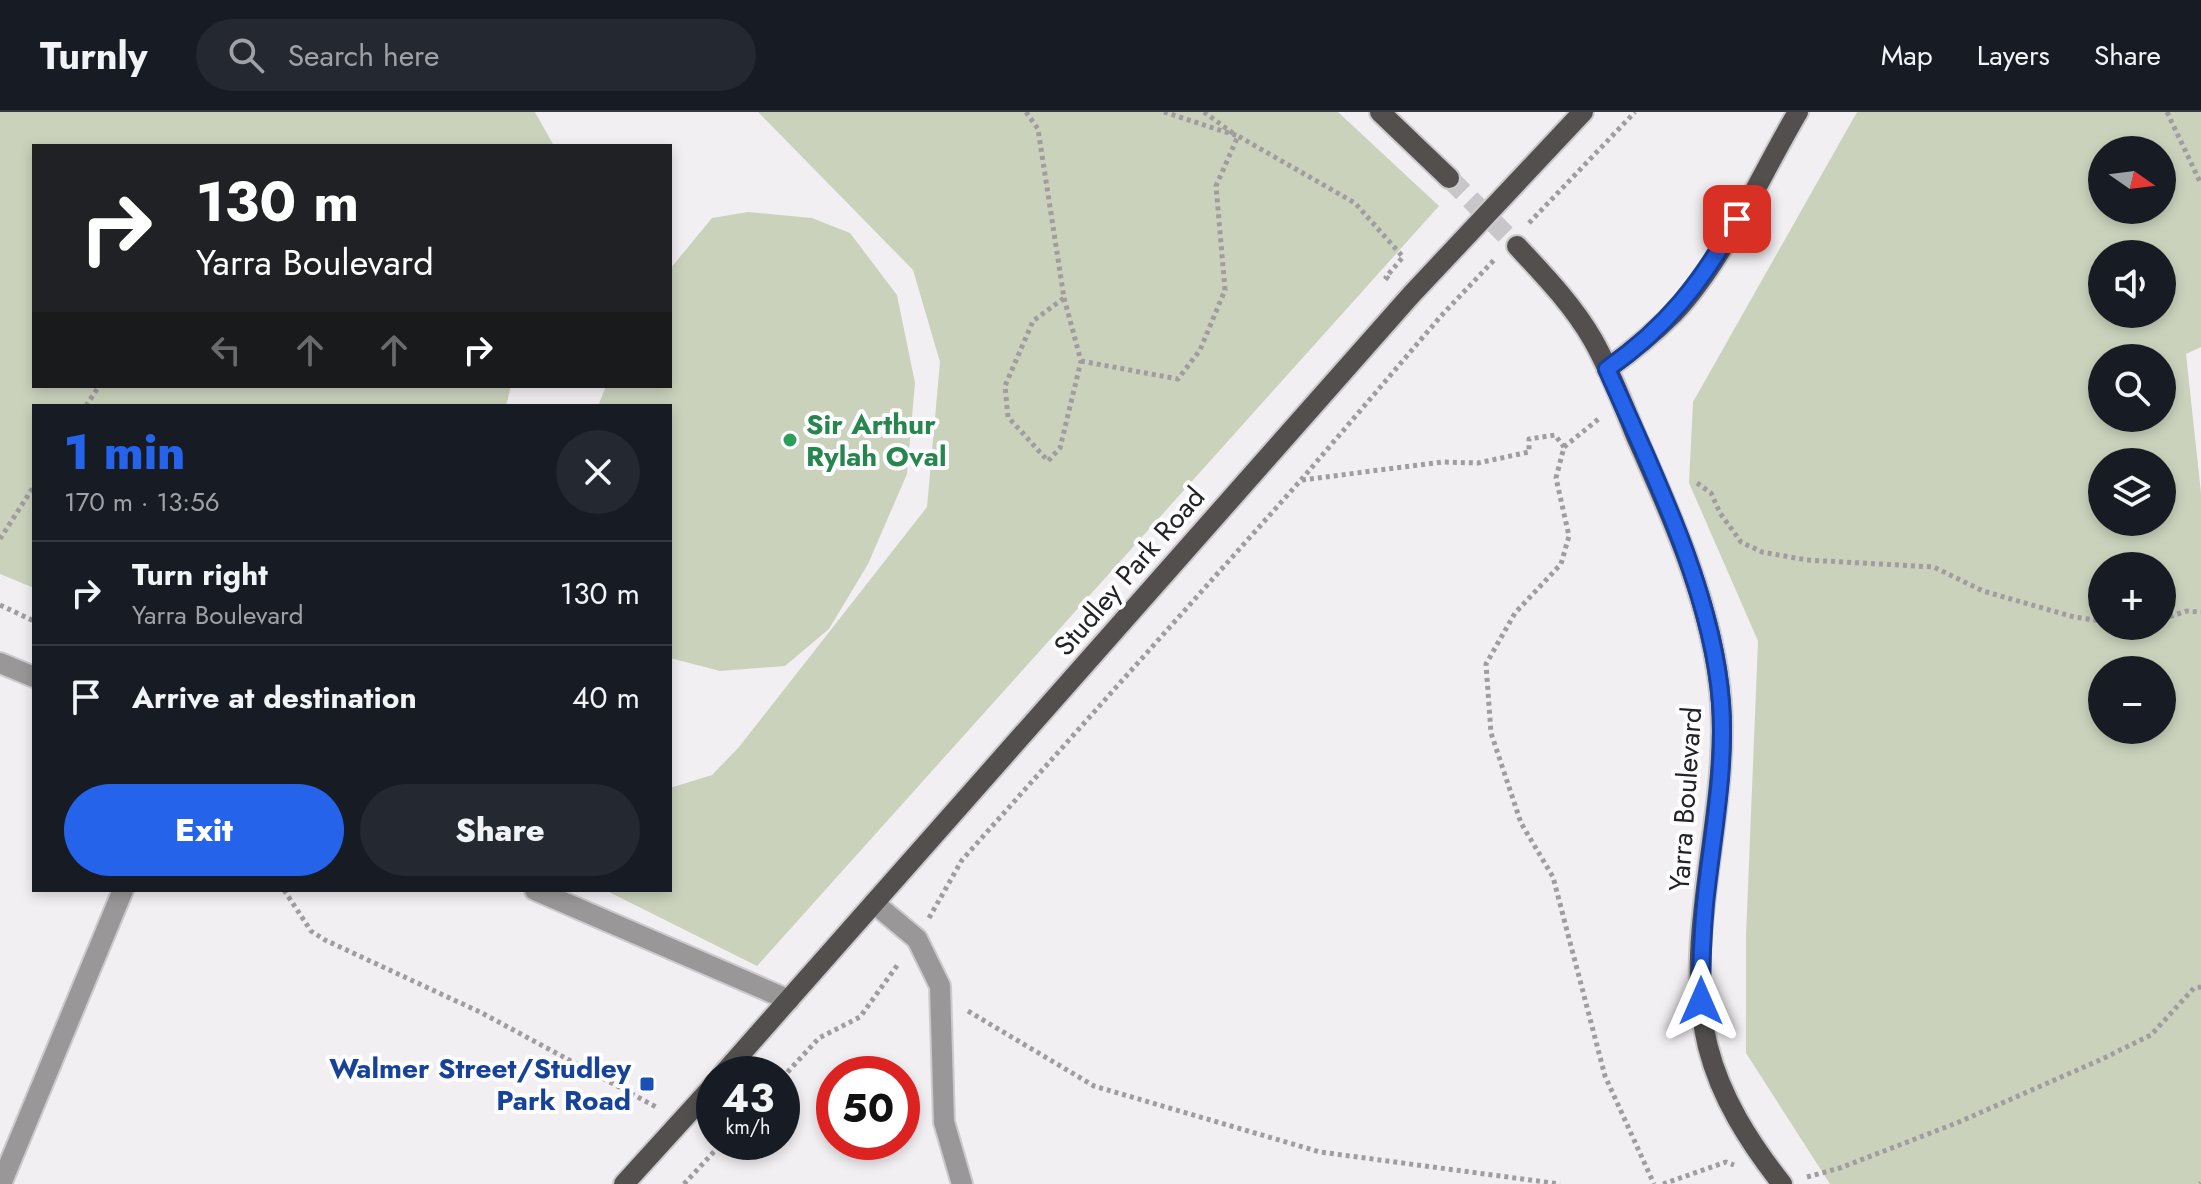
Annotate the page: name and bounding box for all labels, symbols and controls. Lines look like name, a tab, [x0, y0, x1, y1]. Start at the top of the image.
search box	[196, 19, 756, 91]
text: Turnly	[40, 28, 148, 83]
icon: search	[224, 33, 268, 77]
text: Search here	[288, 34, 439, 77]
text: Map	[1881, 35, 1933, 76]
text: Layers	[1977, 35, 2050, 76]
text: Share	[2094, 35, 2161, 76]
north arrow	[2088, 136, 2176, 224]
map controls	[2088, 136, 2176, 744]
text: 130 m	[196, 161, 359, 242]
icon: right	[64, 176, 168, 280]
pin	[1703, 185, 1771, 253]
icon: arrive	[1715, 197, 1759, 241]
text: Yarra Boulevard	[196, 236, 434, 288]
button: sound	[2088, 240, 2176, 328]
icon: left	[204, 328, 248, 372]
icon: ahead	[288, 328, 332, 372]
icon: ahead	[372, 328, 416, 372]
icon: right	[456, 328, 500, 372]
button: search	[2088, 344, 2176, 432]
place label: Sir Arthur Rylah Oval	[806, 404, 947, 477]
text: 1 min	[64, 418, 185, 487]
button: close	[556, 430, 640, 514]
marker: Sir Arthur Rylah Oval	[781, 431, 799, 449]
button: layers	[2088, 448, 2176, 536]
street label: Studley Park Road	[1044, 478, 1215, 665]
text: 170 m · 13:56	[64, 483, 220, 521]
button: +	[2088, 552, 2176, 640]
text: Turn right	[132, 553, 268, 596]
icon: right	[64, 571, 108, 615]
text: 130 m	[560, 572, 640, 615]
text: Yarra Boulevard	[132, 596, 304, 634]
button: −	[2088, 656, 2176, 744]
icon: arrive	[64, 675, 108, 719]
text: Arrive at destination	[132, 676, 417, 719]
text: 40 m	[572, 676, 640, 719]
street label: Yarra Boulevard	[1659, 705, 1712, 893]
button: Exit	[64, 784, 344, 876]
button: Share	[360, 784, 640, 876]
position arrow	[1659, 959, 1743, 1043]
place label: Walmer Street/Studley Park Road	[329, 1048, 631, 1121]
speed limit sign: 50	[816, 1056, 920, 1160]
text: 43	[722, 1069, 774, 1127]
marker: Walmer Street/Studley Park Road	[638, 1075, 656, 1093]
text: km/h	[725, 1113, 771, 1142]

